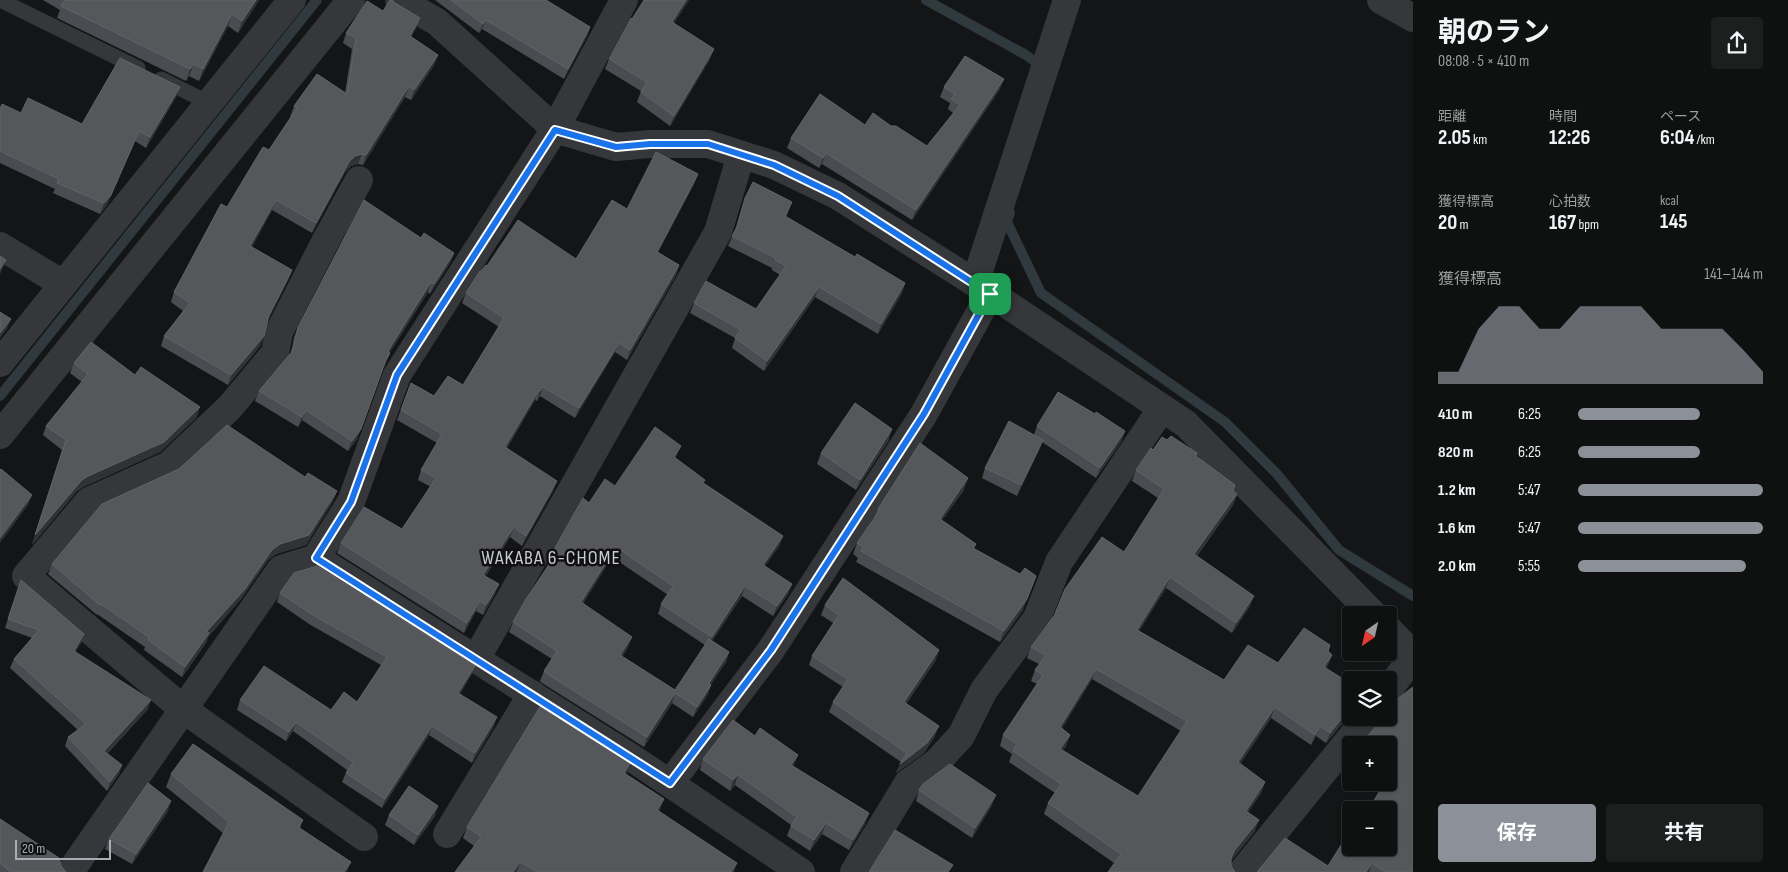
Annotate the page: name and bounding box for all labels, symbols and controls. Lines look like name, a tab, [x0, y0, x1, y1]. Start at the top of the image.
text: 朝のラン	[1438, 16, 1550, 49]
button: share	[1711, 17, 1763, 69]
text: 08:08 · 5 × 410 m	[1438, 52, 1529, 71]
text: 距離	[1438, 108, 1466, 125]
text: 時間	[1549, 108, 1577, 125]
text: ペース	[1660, 108, 1701, 125]
text: 2.05	[1438, 125, 1471, 150]
text: 12:26	[1549, 125, 1590, 150]
text: 6:04	[1660, 125, 1694, 150]
text: km	[1471, 131, 1487, 148]
text: /km	[1694, 131, 1715, 148]
text: kcal	[1660, 192, 1679, 209]
text: 獲得標高	[1438, 193, 1494, 210]
text: 心拍数	[1549, 193, 1591, 210]
text: 145	[1660, 209, 1687, 234]
text: 20	[1438, 210, 1457, 235]
text: 167	[1549, 210, 1576, 235]
text: m	[1457, 216, 1468, 233]
text: bpm	[1576, 216, 1599, 233]
text: 141–144 m	[1704, 265, 1763, 284]
text: 獲得標高	[1438, 270, 1502, 289]
pin	[969, 273, 1011, 315]
icon: arrive	[976, 280, 1004, 308]
text: 410 m	[1438, 405, 1472, 424]
text: 6:25	[1518, 405, 1541, 424]
text: 820 m	[1438, 443, 1473, 462]
text: 6:25	[1518, 443, 1541, 462]
text: 1.2 km	[1438, 481, 1476, 500]
text: 5:47	[1518, 481, 1540, 500]
text: 1.6 km	[1438, 519, 1475, 538]
text: 5:47	[1518, 519, 1540, 538]
district label: WAKABA 6-CHOME	[481, 546, 621, 570]
text: 2.0 km	[1438, 557, 1476, 576]
text: 5:55	[1518, 557, 1540, 576]
north arrow	[1342, 606, 1398, 661]
map controls	[1342, 606, 1397, 856]
button: layers	[1342, 671, 1397, 726]
button: +	[1342, 736, 1397, 791]
button: −	[1342, 801, 1397, 856]
button: 保存	[1438, 804, 1596, 862]
button: 共有	[1606, 804, 1763, 862]
scale bar	[15, 837, 111, 860]
text: 20 m	[22, 840, 45, 857]

